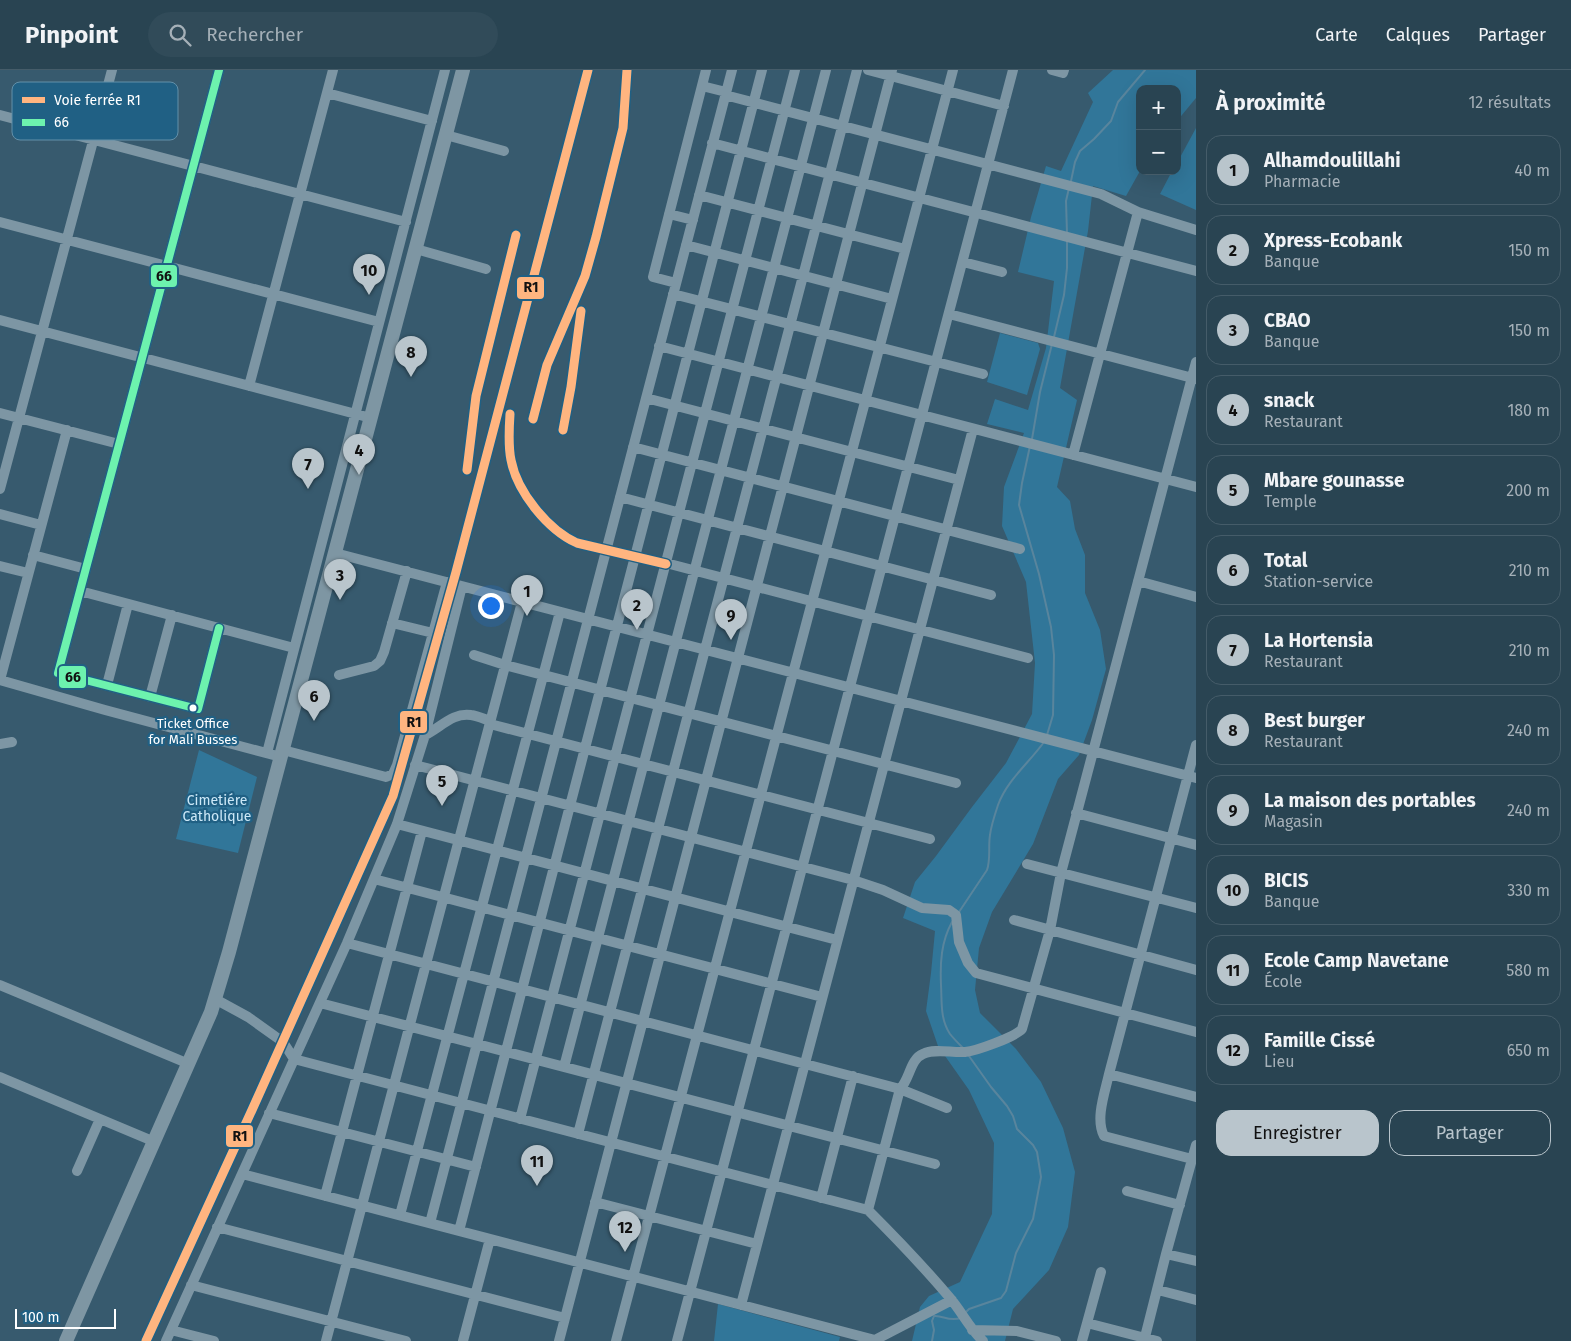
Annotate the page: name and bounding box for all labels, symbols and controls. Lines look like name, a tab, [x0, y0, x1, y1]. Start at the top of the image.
search box	[148, 12, 498, 57]
text: Pinpoint	[25, 21, 118, 49]
icon: search	[166, 21, 194, 49]
text: Rechercher	[206, 23, 303, 46]
text: Carte	[1315, 24, 1358, 46]
text: Calques	[1386, 24, 1450, 46]
text: Partager	[1478, 24, 1546, 46]
legend	[12, 82, 178, 140]
map controls	[1136, 85, 1181, 175]
button: +	[1136, 85, 1181, 130]
text: À proximité	[1216, 90, 1325, 116]
text: Voie ferrée R1	[54, 92, 141, 109]
text: 12 résultats	[1468, 93, 1551, 112]
text: 66	[54, 114, 69, 131]
button: −	[1136, 130, 1181, 175]
text: Alhamdoulillahi	[1264, 149, 1401, 172]
text: 1	[1229, 161, 1237, 180]
text: 40 m	[1515, 161, 1550, 180]
text: Pharmacie	[1264, 172, 1341, 191]
text: Xpress-Ecobank	[1264, 229, 1402, 252]
text: 2	[1229, 241, 1237, 260]
text: 150 m	[1508, 241, 1550, 260]
text: Banque	[1264, 252, 1319, 271]
pin: 10	[353, 254, 385, 295]
line badge: 66	[150, 264, 178, 288]
text: 66	[156, 268, 172, 285]
line badge: R1	[516, 276, 545, 300]
text: R1	[524, 279, 538, 296]
text: CBAO	[1264, 309, 1311, 332]
text: 3	[1229, 321, 1237, 340]
text: 150 m	[1508, 321, 1550, 340]
text: Banque	[1264, 332, 1319, 351]
pin: 8	[395, 336, 427, 377]
text: snack	[1264, 389, 1314, 412]
text: 4	[1228, 401, 1238, 420]
text: 180 m	[1507, 401, 1550, 420]
text: Restaurant	[1264, 412, 1343, 431]
pin: 4	[343, 434, 375, 475]
pin: 7	[292, 448, 324, 489]
text: Mbare gounasse	[1264, 469, 1404, 492]
text: 5	[1229, 481, 1237, 500]
text: 200 m	[1506, 481, 1550, 500]
text: Temple	[1264, 492, 1317, 511]
text: Total	[1264, 549, 1307, 572]
pin: 3	[324, 559, 356, 600]
text: 6	[1228, 561, 1238, 580]
text: 210 m	[1509, 561, 1550, 580]
text: Station-service	[1264, 572, 1373, 591]
pin: 1	[511, 575, 543, 616]
pin: 2	[621, 589, 653, 630]
your location	[478, 593, 504, 619]
pin: 9	[715, 599, 747, 640]
text: La Hortensia	[1264, 629, 1373, 652]
text: 7	[1229, 641, 1237, 660]
text: 210 m	[1509, 641, 1550, 660]
text: Restaurant	[1264, 652, 1343, 671]
line badge: 66	[58, 665, 87, 689]
text: 66	[65, 669, 81, 686]
pin: 6	[298, 680, 330, 721]
marker: Ticket Office for Mali Busses	[188, 703, 198, 713]
text: Best burger	[1264, 709, 1365, 732]
line badge: R1	[399, 710, 428, 734]
text: R1	[407, 714, 421, 731]
place label: Ticket Office for Mali Busses	[149, 716, 237, 747]
text: 8	[1228, 721, 1238, 740]
text: 240 m	[1507, 721, 1550, 740]
text: Restaurant	[1264, 732, 1343, 751]
pin: 5	[426, 765, 458, 806]
text: La maison des portables	[1264, 789, 1476, 812]
park label: Cimetiére Catholique	[183, 792, 251, 825]
text: 9	[1229, 801, 1237, 820]
text: 240 m	[1507, 801, 1550, 820]
text: Magasin	[1264, 812, 1323, 831]
text: BICIS	[1264, 869, 1309, 892]
text: 10	[1225, 881, 1241, 900]
text: 330 m	[1507, 881, 1550, 900]
text: Banque	[1264, 892, 1319, 911]
text: Ecole Camp Navetane	[1264, 949, 1449, 972]
text: 11	[1226, 961, 1240, 980]
text: 580 m	[1506, 961, 1550, 980]
text: École	[1264, 972, 1302, 991]
text: Famille Cissé	[1264, 1029, 1375, 1052]
text: 12	[1225, 1041, 1241, 1060]
text: 650 m	[1507, 1041, 1550, 1060]
text: Lieu	[1264, 1052, 1295, 1071]
button: Enregistrer	[1216, 1110, 1379, 1156]
button: Partager	[1389, 1110, 1551, 1156]
line badge: R1	[225, 1124, 254, 1148]
text: R1	[233, 1128, 247, 1145]
pin: 11	[521, 1145, 553, 1186]
pin: 12	[609, 1211, 641, 1252]
scale bar	[15, 1306, 116, 1329]
text: 100 m	[22, 1309, 59, 1326]

